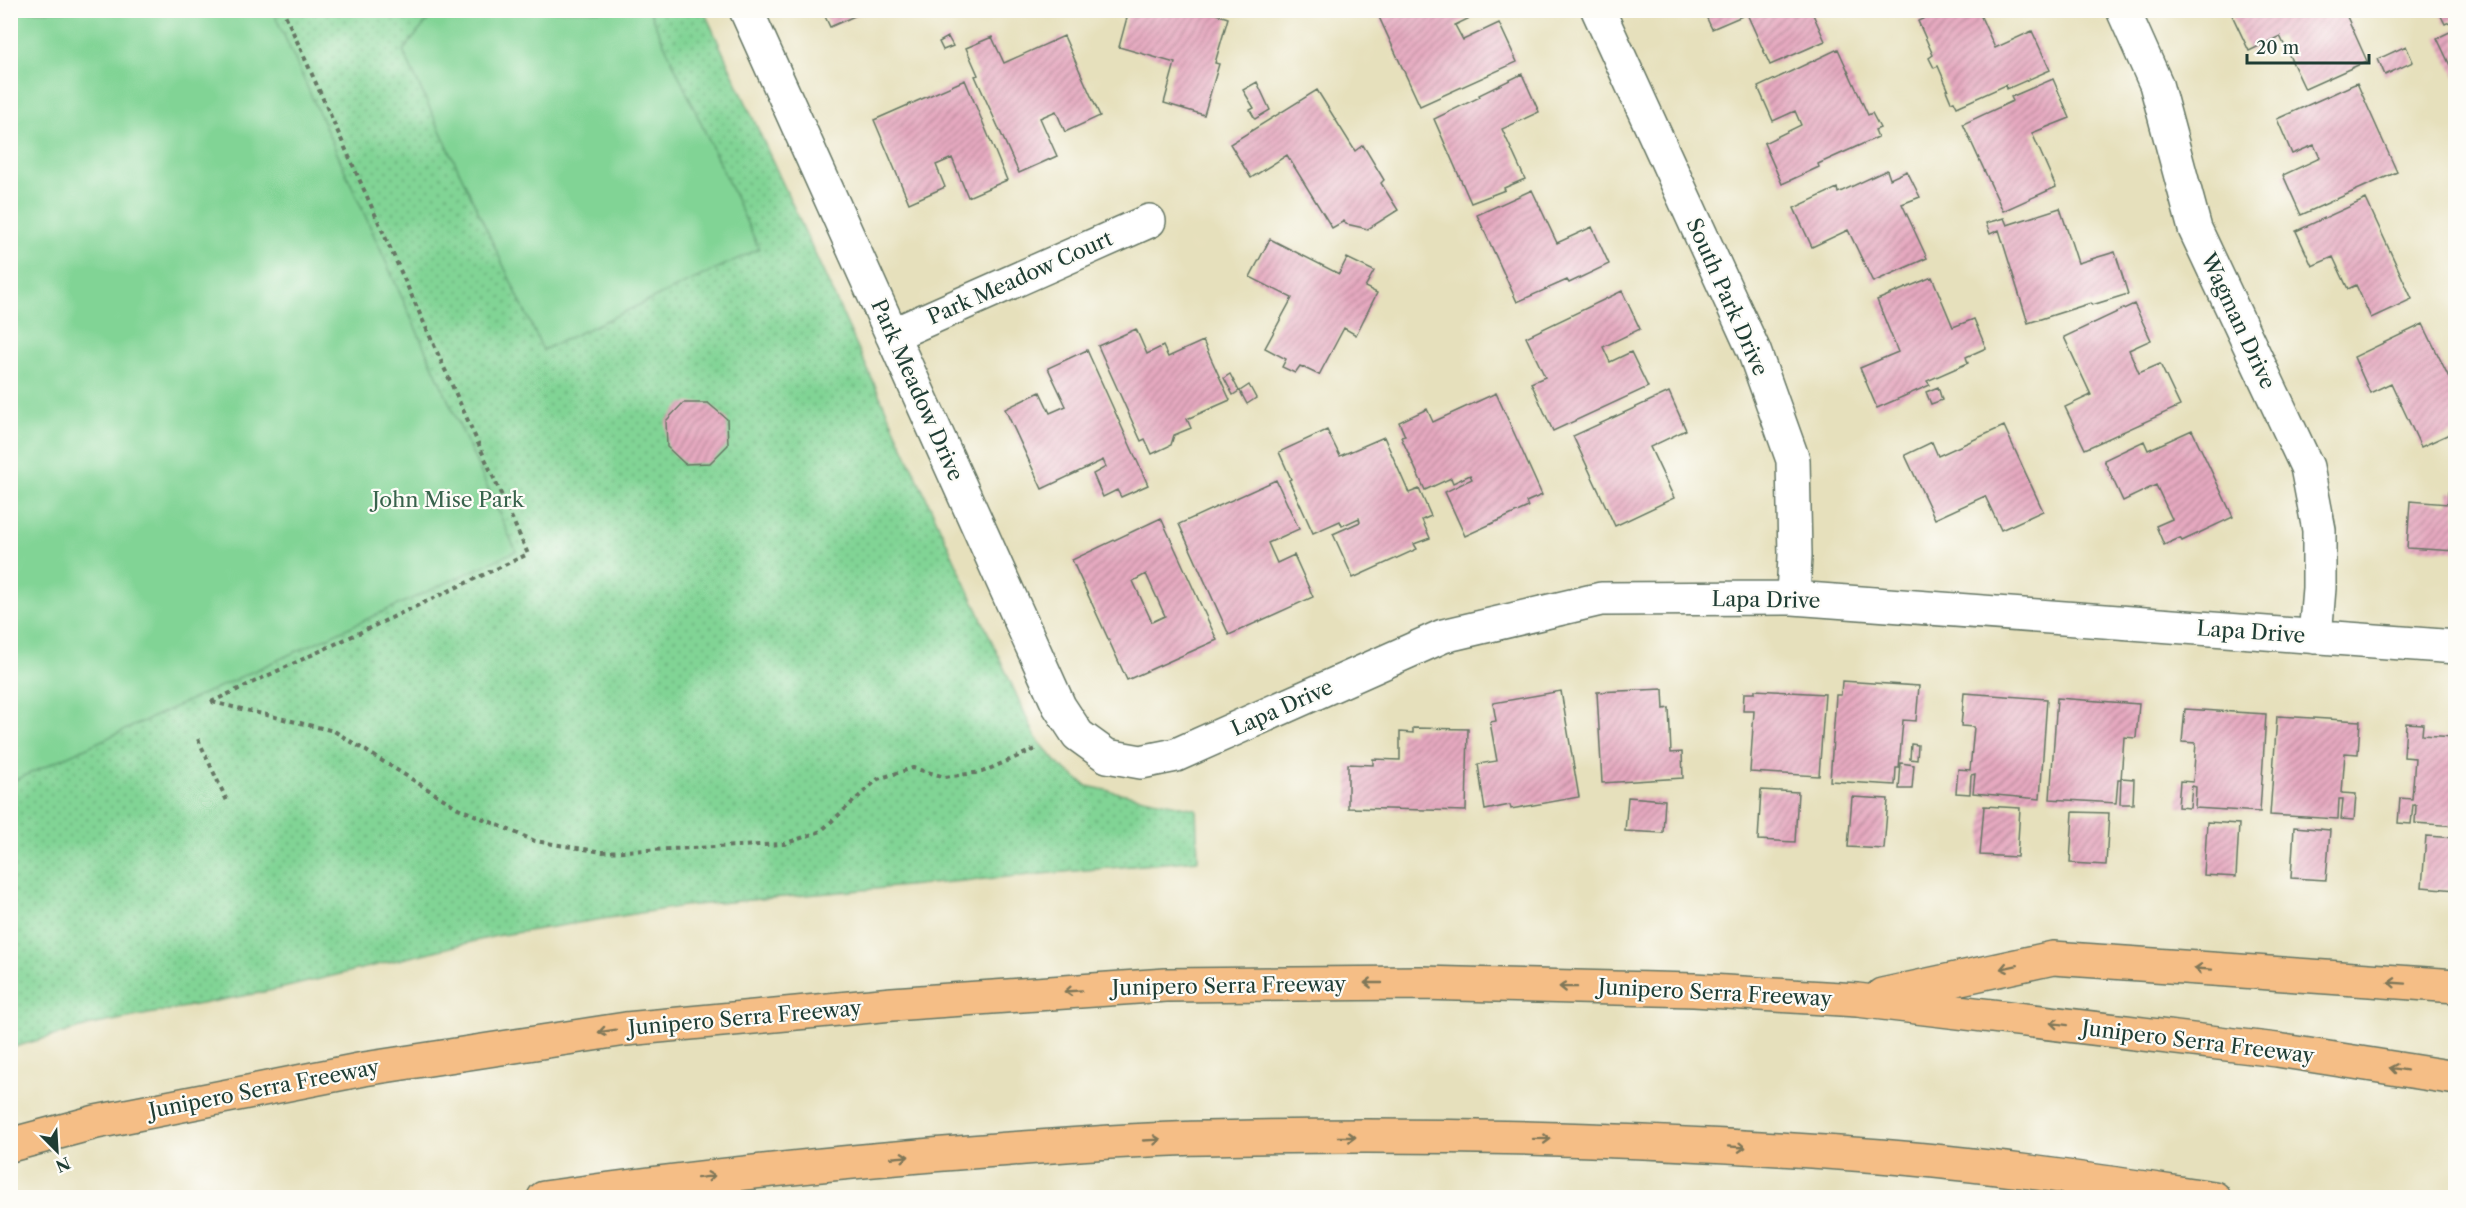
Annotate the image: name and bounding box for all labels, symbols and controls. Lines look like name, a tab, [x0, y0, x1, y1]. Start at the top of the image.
scale bar	[2247, 27, 2368, 65]
text: 20 m	[2256, 37, 2300, 59]
street label: South Park Drive	[1681, 214, 1773, 379]
street label: Park Meadow Court	[923, 225, 1117, 330]
street label: Wagman Drive	[2196, 248, 2281, 393]
street label: Park Meadow Drive	[866, 295, 969, 485]
park label: John Mise Park	[369, 487, 525, 512]
street label: Lapa Drive	[1711, 586, 1821, 613]
street label: Lapa Drive	[2196, 615, 2306, 648]
street label: Lapa Drive	[1227, 674, 1337, 741]
one-way arrow	[2000, 962, 2019, 974]
one-way arrow	[2193, 963, 2213, 974]
street label: Junipero Serra Freeway	[1109, 971, 1347, 1000]
street label: Junipero Serra Freeway	[1594, 974, 1833, 1011]
one-way arrow	[1363, 977, 1383, 989]
one-way arrow	[2388, 977, 2408, 988]
one-way arrow	[1558, 981, 1578, 993]
one-way arrow	[1063, 986, 1083, 997]
street label: Junipero Serra Freeway	[624, 995, 863, 1040]
street label: Junipero Serra Freeway	[2077, 1014, 2316, 1068]
one-way arrow	[2049, 1018, 2069, 1029]
one-way arrow	[597, 1026, 617, 1037]
street label: Junipero Serra Freeway	[144, 1054, 382, 1124]
one-way arrow	[2388, 1063, 2408, 1074]
north arrow	[27, 1121, 87, 1181]
one-way arrow	[1337, 1131, 1357, 1143]
one-way arrow	[1532, 1133, 1552, 1145]
one-way arrow	[1142, 1135, 1162, 1146]
one-way arrow	[1726, 1142, 1746, 1153]
one-way arrow	[889, 1151, 909, 1162]
text: N	[53, 1153, 74, 1177]
one-way arrow	[695, 1171, 715, 1182]

